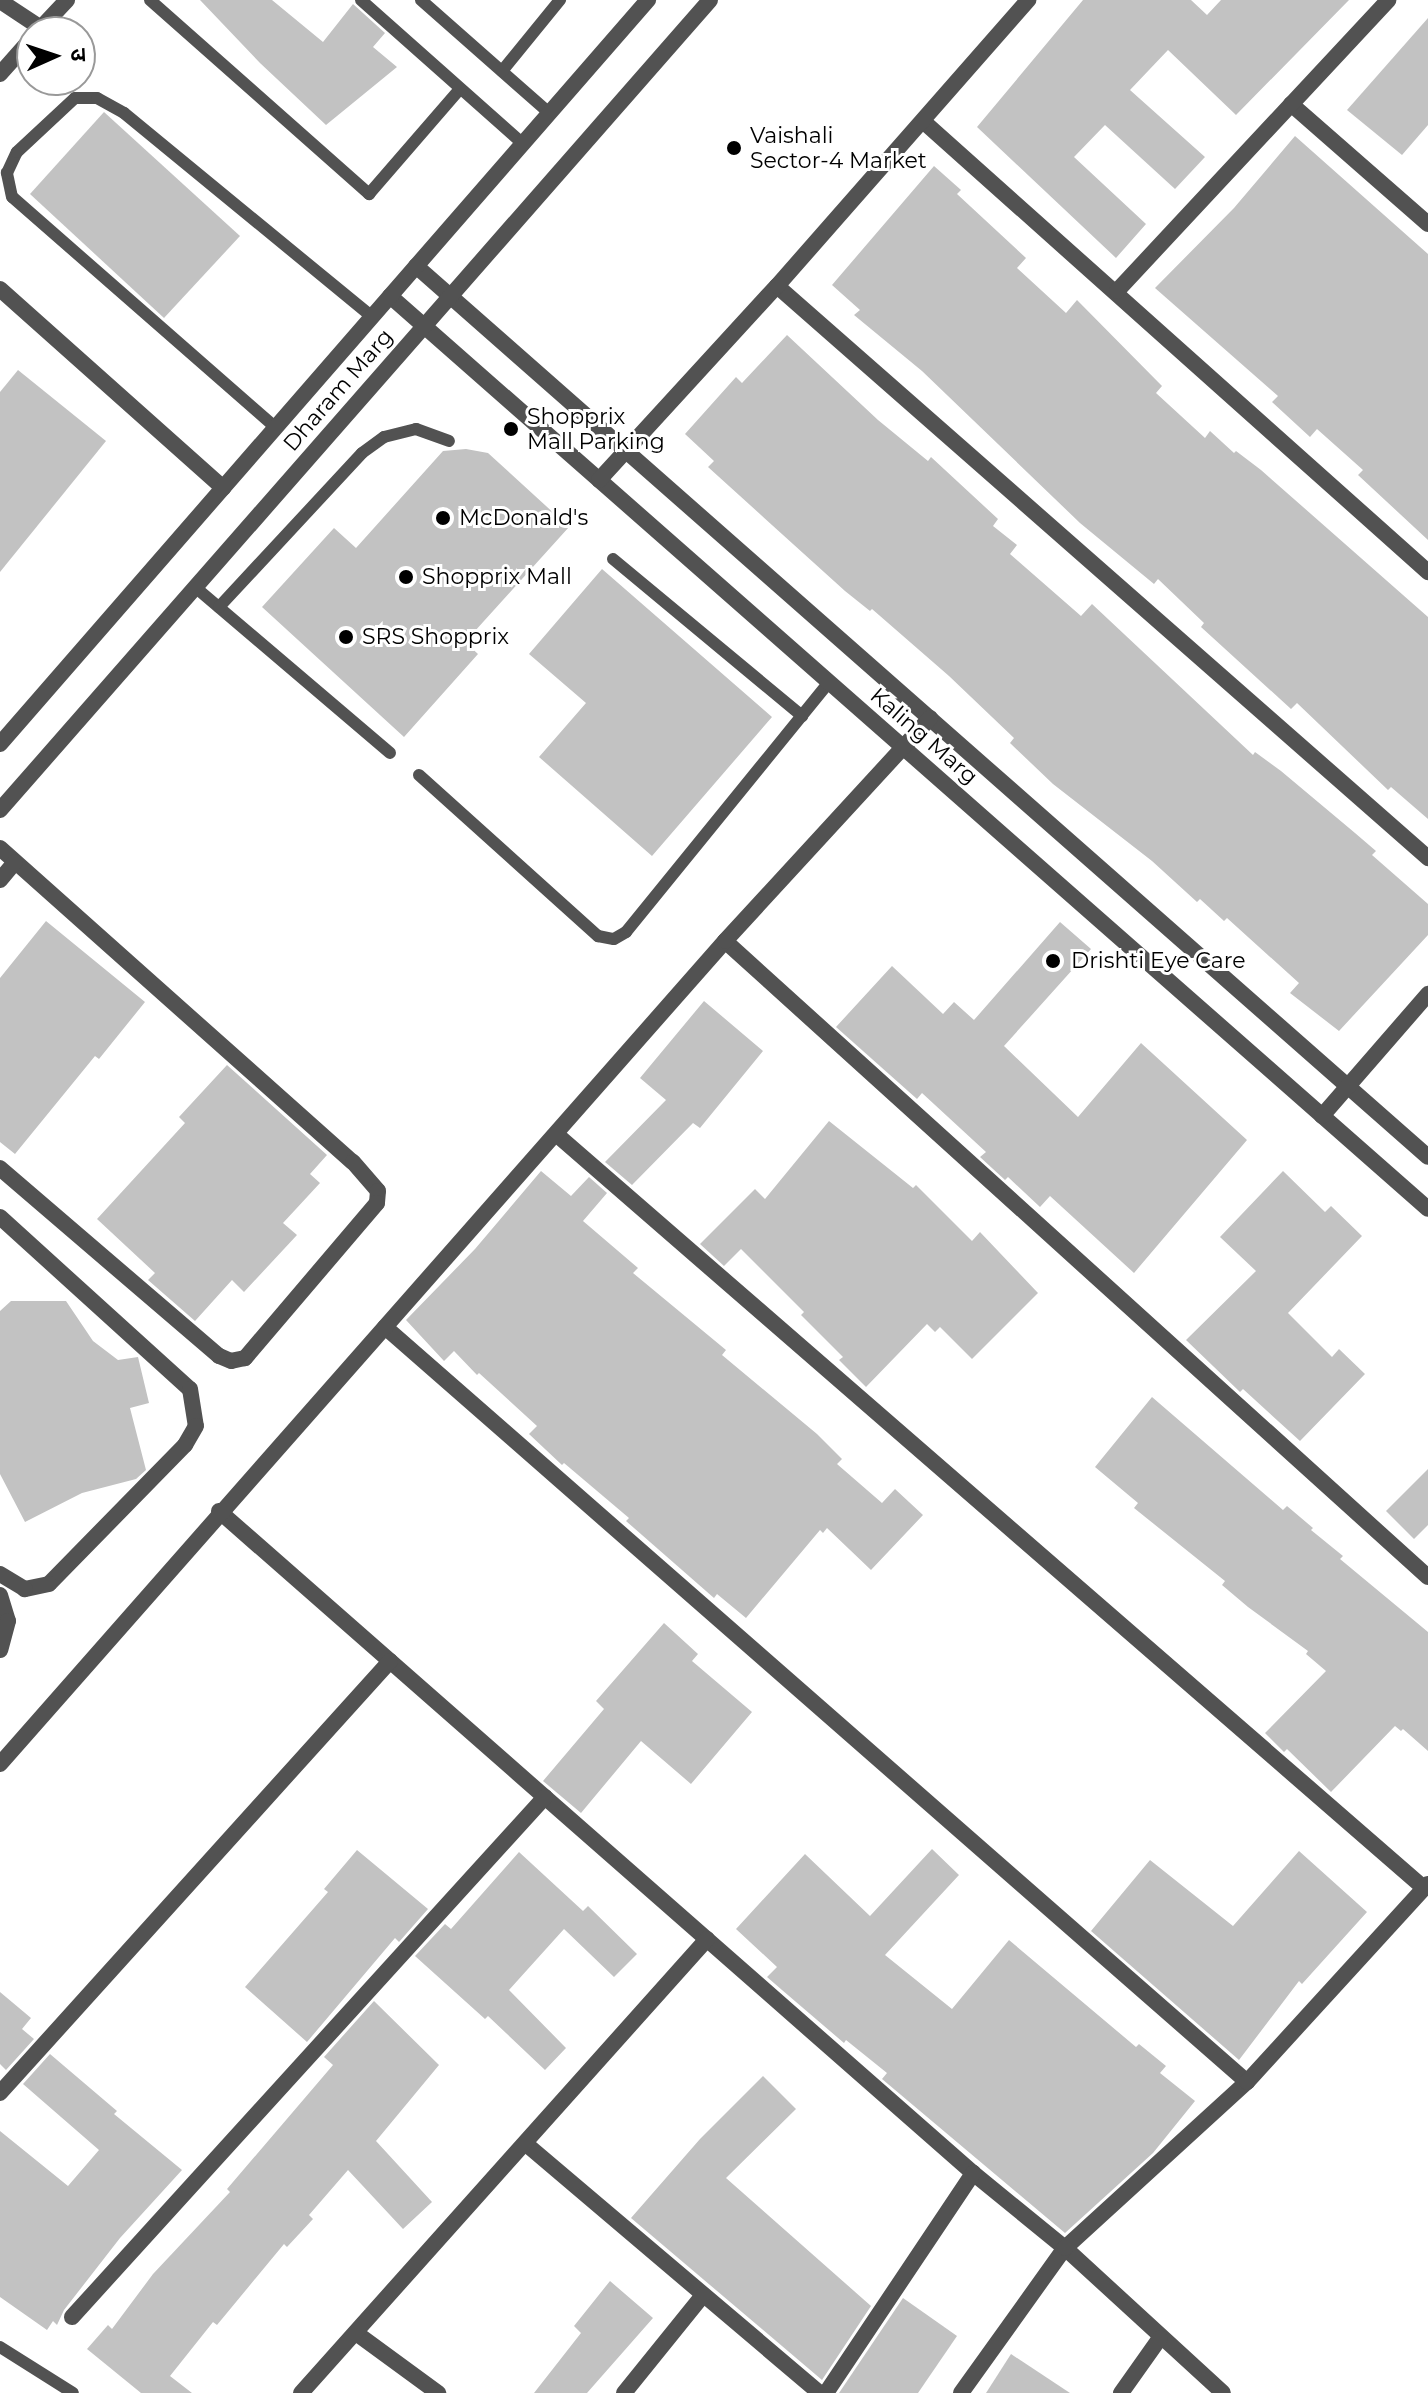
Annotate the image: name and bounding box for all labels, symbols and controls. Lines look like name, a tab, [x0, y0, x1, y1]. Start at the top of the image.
north arrow	[16, 16, 96, 96]
text: उ	[65, 48, 92, 62]
place label: Vaishali Sector-4 Market	[750, 122, 927, 174]
marker: Vaishali Sector-4 Market	[725, 139, 743, 157]
street label: Dharam Marg	[278, 323, 398, 457]
place label: Shopprix Mall Parking	[527, 403, 665, 454]
marker: Shopprix Mall Parking	[502, 420, 520, 438]
place label: McDonald's	[459, 505, 588, 531]
marker: McDonald's	[434, 509, 452, 527]
place label: Shopprix Mall	[422, 564, 572, 590]
marker: Shopprix Mall	[397, 568, 415, 586]
place label: SRS Shopprix	[362, 624, 509, 650]
marker: SRS Shopprix	[337, 628, 355, 646]
street label: Kaling Marg	[865, 682, 983, 790]
place label: Drishti Eye Care	[1071, 948, 1246, 974]
marker: Drishti Eye Care	[1042, 950, 1064, 972]

